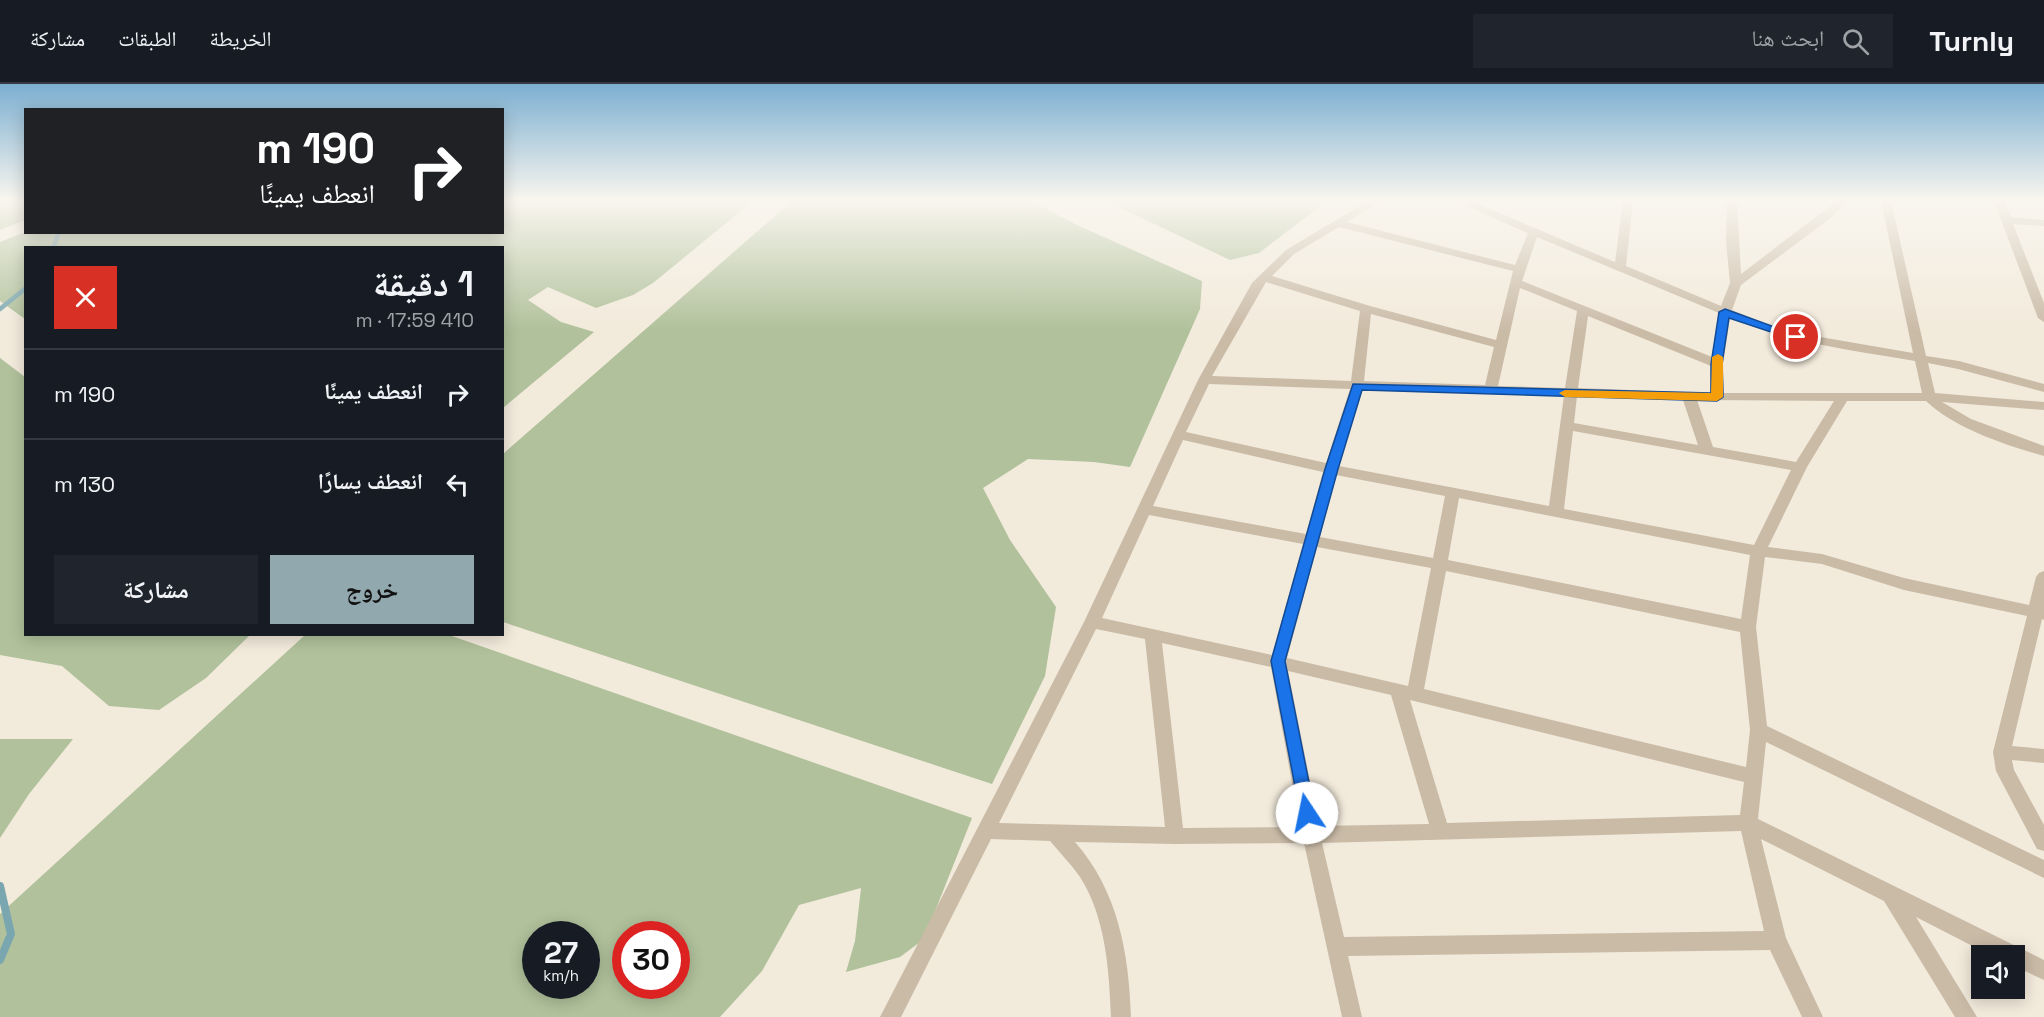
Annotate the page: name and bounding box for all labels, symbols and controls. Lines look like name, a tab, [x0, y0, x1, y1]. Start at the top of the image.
search box	[1473, 14, 1893, 68]
text: Turnly	[1929, 23, 2014, 59]
text: ابحث هنا	[1752, 24, 1824, 52]
text: مشاركة	[30, 25, 85, 52]
text: الطبقات	[118, 25, 177, 52]
text: الخريطة	[210, 25, 271, 52]
icon: search	[1839, 25, 1872, 58]
text: 190 m	[256, 122, 375, 175]
icon: right	[396, 132, 474, 210]
text: انعطف يمينًا	[259, 176, 375, 211]
text: 1 دقيقة	[373, 261, 474, 307]
button: close	[54, 266, 117, 329]
text: 410 m · 17:59	[356, 307, 474, 333]
pin	[1770, 311, 1821, 362]
icon: arrive	[1779, 320, 1812, 353]
text: انعطف يمينًا	[324, 377, 423, 405]
icon: right	[441, 378, 474, 411]
text: 190 m	[54, 380, 115, 408]
text: انعطف يسارًا	[318, 467, 423, 495]
icon: left	[441, 468, 474, 501]
text: 130 m	[54, 470, 115, 498]
button: مشاركة	[54, 555, 258, 624]
button: خروج	[270, 555, 474, 624]
position arrow	[1275, 781, 1339, 845]
speed limit sign: 30	[612, 921, 690, 999]
text: 27	[544, 933, 578, 972]
map controls	[1971, 945, 2025, 999]
button: sound	[1971, 945, 2025, 999]
text: km/h	[543, 966, 579, 985]

